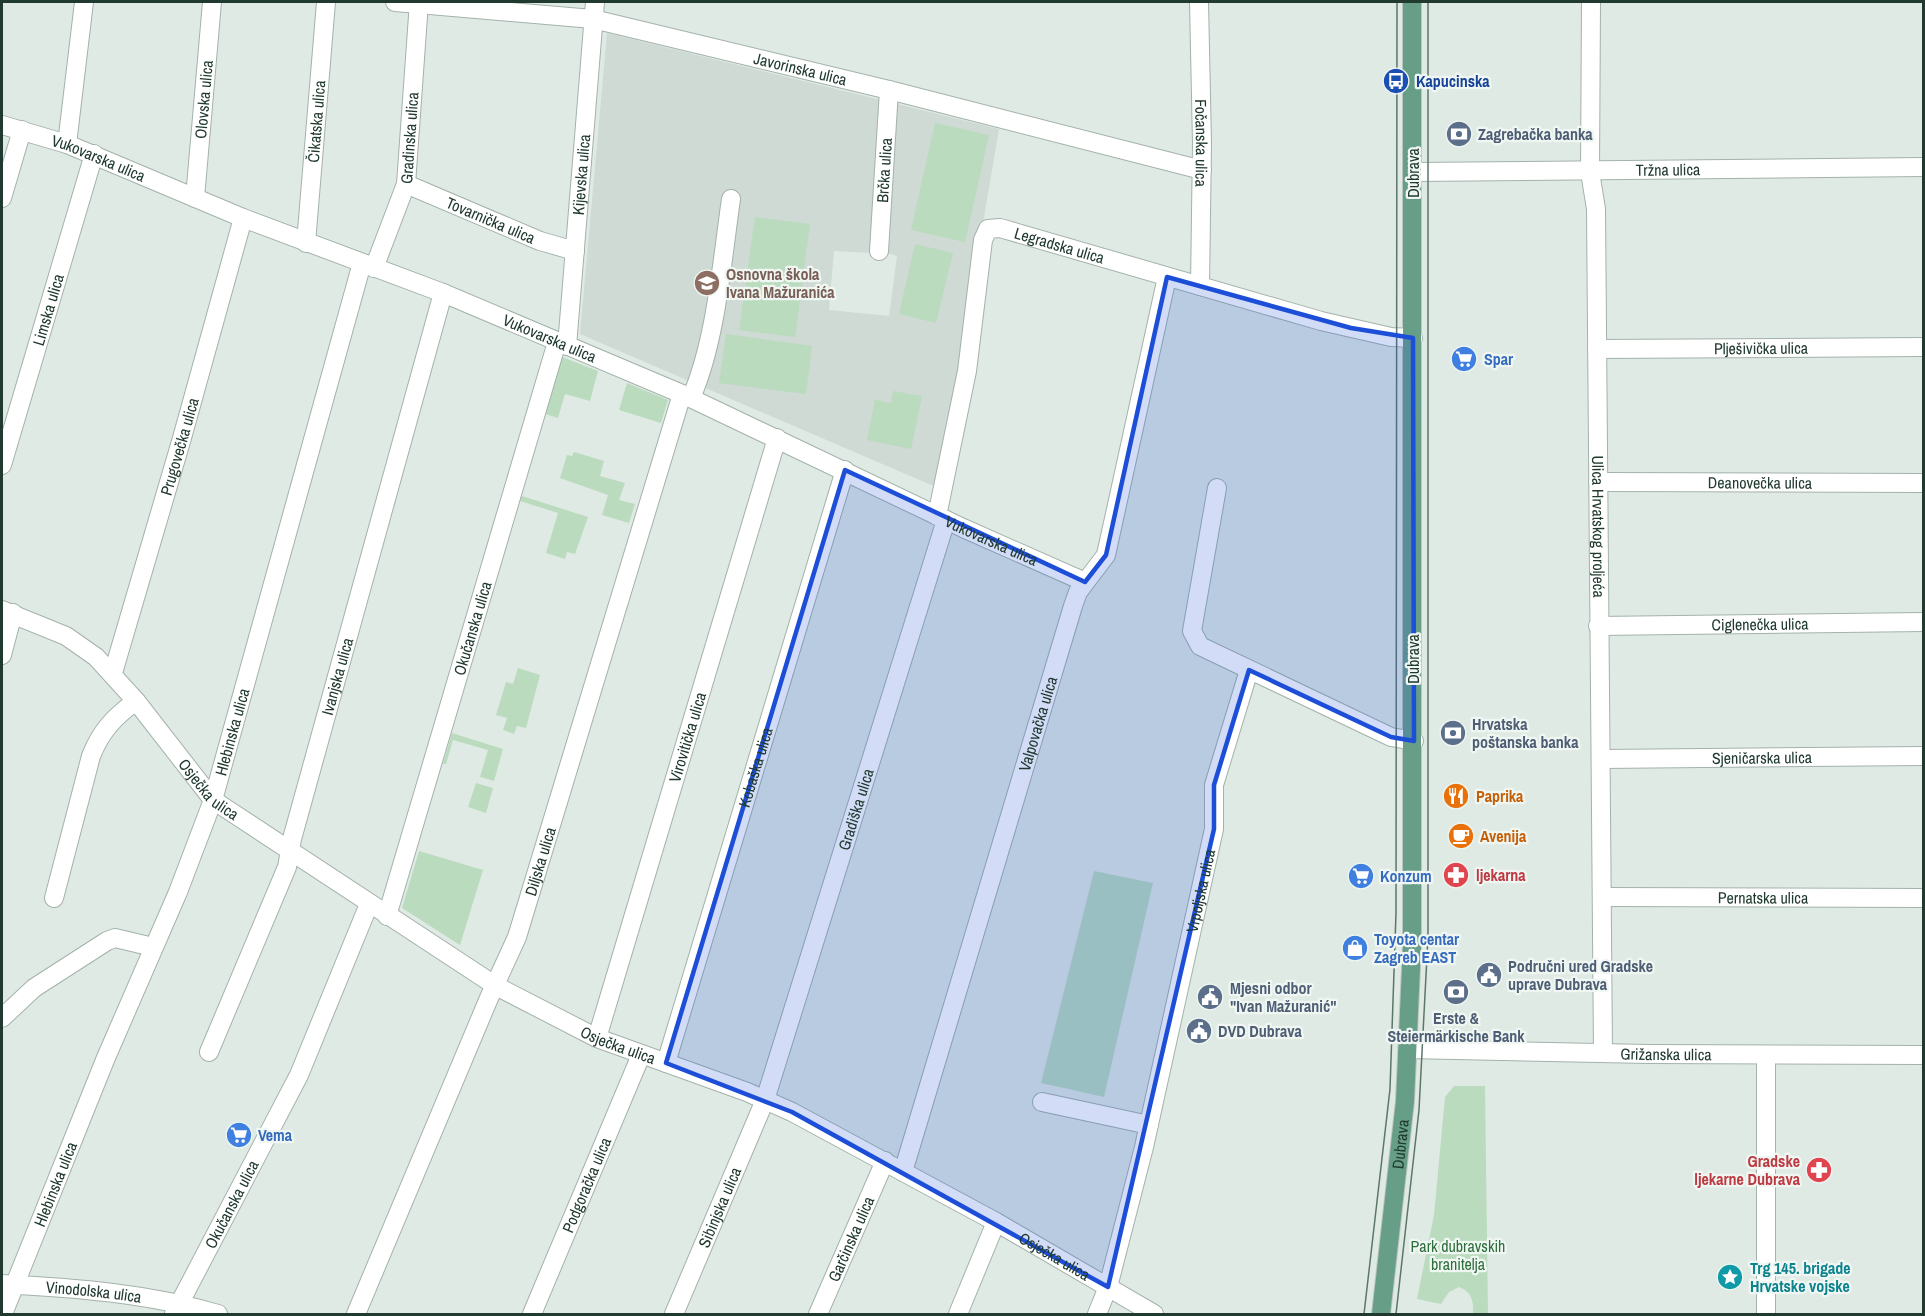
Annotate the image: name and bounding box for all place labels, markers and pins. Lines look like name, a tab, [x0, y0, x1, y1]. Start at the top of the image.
bus stop icon: Kapucinska	[1381, 66, 1411, 96]
place label: Kapucinska	[1416, 70, 1490, 92]
bank icon: Zagrebačka banka	[1444, 119, 1474, 149]
place label: Zagrebačka banka	[1478, 123, 1593, 145]
place label: Osnovna škola Ivana Mažuranića	[726, 263, 835, 303]
school or university icon: Osnovna škola Ivana Mažuranića	[692, 268, 722, 298]
supermarket icon: Spar	[1449, 344, 1479, 374]
place label: Spar	[1484, 348, 1514, 370]
place label: Hrvatska poštanska banka	[1472, 713, 1579, 753]
bank icon: Hrvatska poštanska banka	[1438, 718, 1468, 748]
restaurant icon: Paprika	[1441, 781, 1471, 811]
place label: Paprika	[1476, 785, 1524, 807]
cafe icon: Avenija	[1446, 821, 1476, 851]
place label: Avenija	[1480, 825, 1527, 847]
pharmacy icon: ljekarna	[1441, 860, 1471, 890]
supermarket icon: Konzum	[1346, 861, 1376, 891]
place label: ljekarna	[1476, 864, 1526, 886]
place label: Konzum	[1380, 865, 1432, 887]
place label: Toyota centar Zagreb EAST	[1374, 928, 1460, 968]
shop icon: Toyota centar Zagreb EAST	[1340, 933, 1370, 963]
place label: Područni ured Gradske uprave Dubrava	[1508, 955, 1653, 995]
public building icon: Područni ured Gradske uprave Dubrava	[1474, 960, 1504, 990]
place label: Mjesni odbor "Ivan Mažuranić"	[1230, 977, 1337, 1017]
bank icon: Erste & Steiermärkische Bank	[1441, 977, 1471, 1007]
public building icon: Mjesni odbor "Ivan Mažuranić"	[1195, 982, 1225, 1012]
place label: Erste & Steiermärkische Bank	[1387, 1007, 1525, 1047]
public building icon: DVD Dubrava	[1184, 1016, 1214, 1046]
place label: DVD Dubrava	[1218, 1020, 1303, 1042]
supermarket icon: Vema	[224, 1120, 254, 1150]
place label: Vema	[258, 1124, 293, 1146]
place label: Gradske ljekarne Dubrava	[1694, 1150, 1801, 1190]
pharmacy icon: Gradske ljekarne Dubrava	[1804, 1155, 1834, 1185]
place label: Trg 145. brigade Hrvatske vojske	[1750, 1257, 1851, 1297]
place icon: Trg 145. brigade Hrvatske vojske	[1715, 1262, 1745, 1292]

